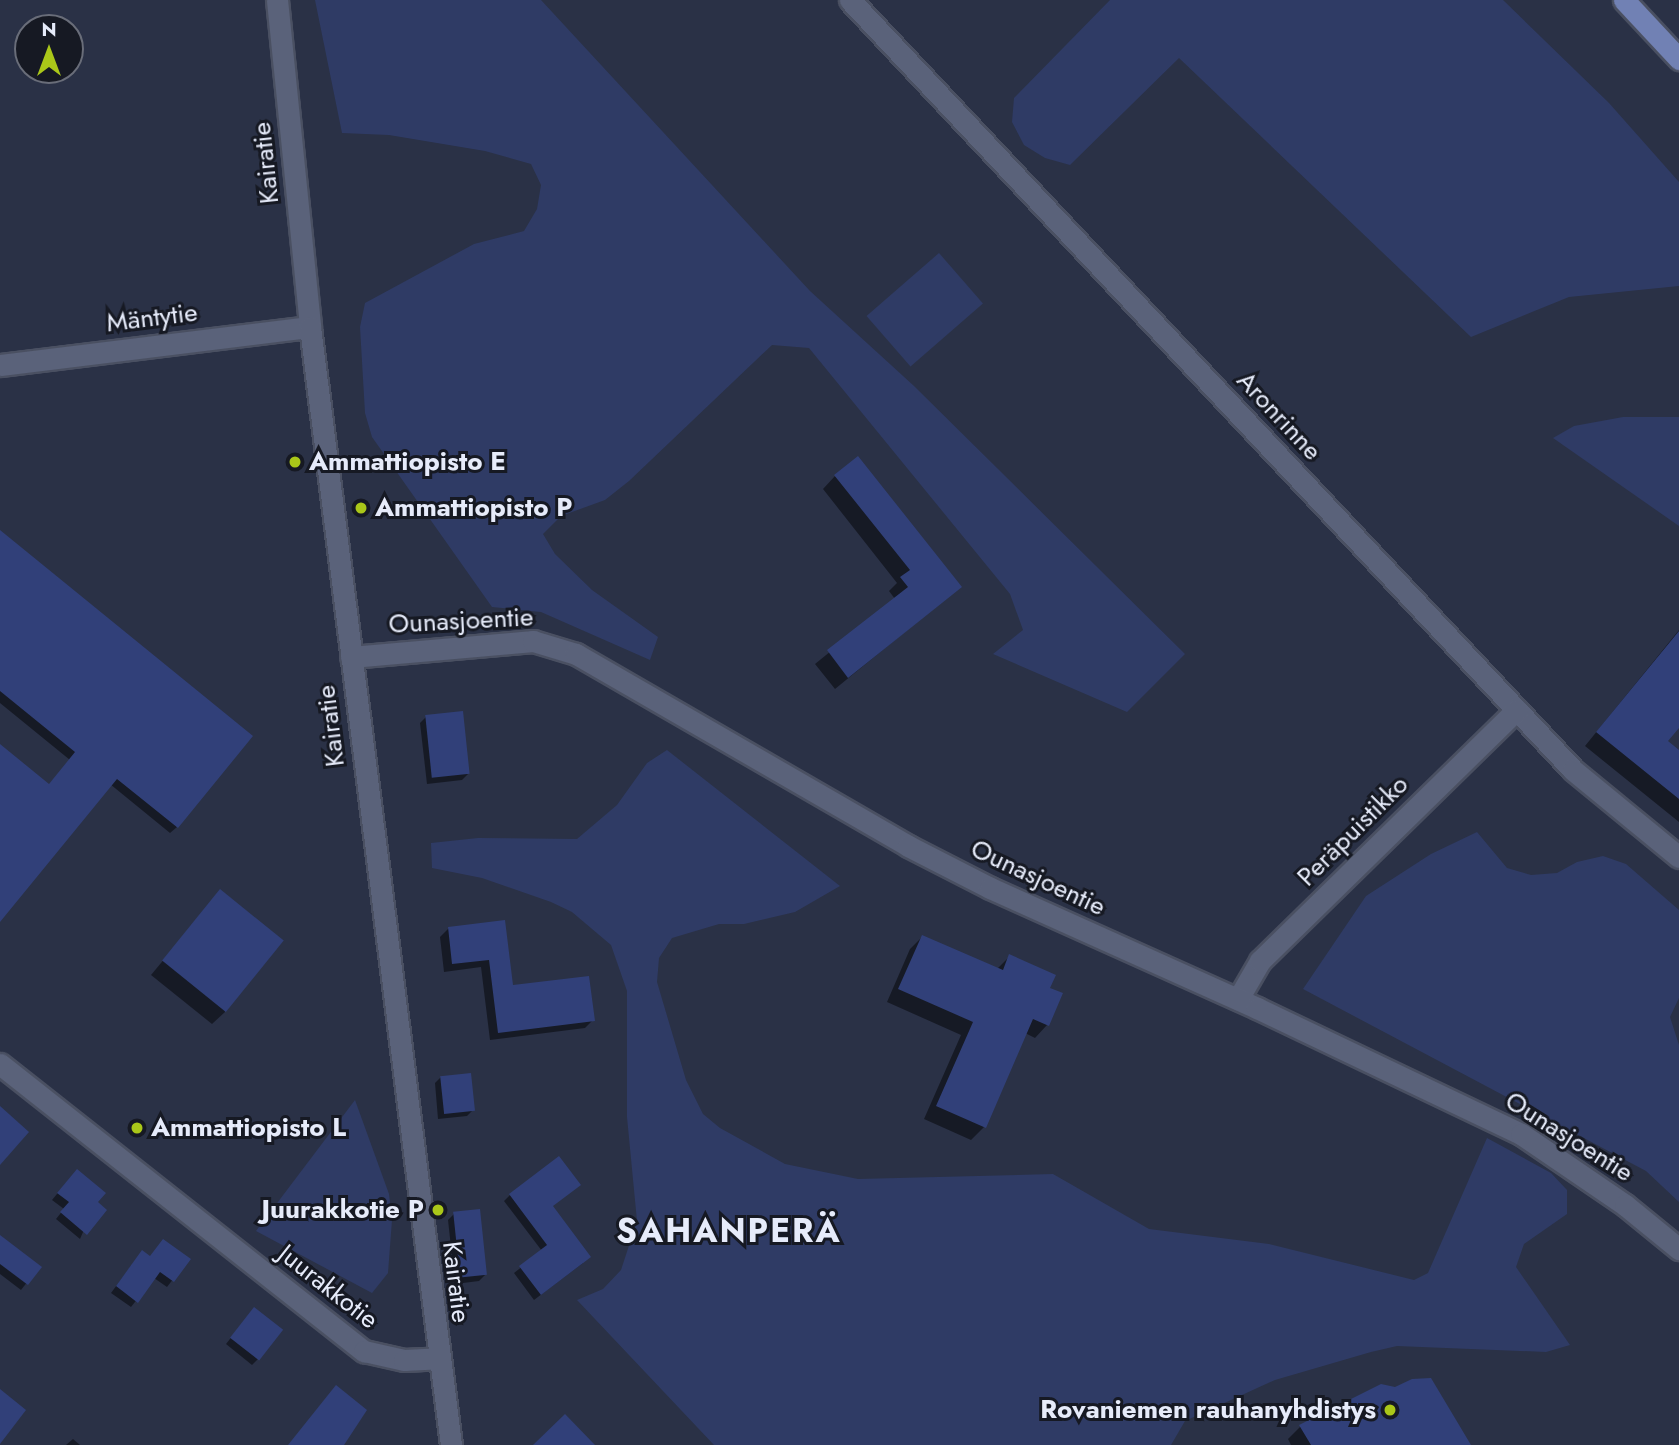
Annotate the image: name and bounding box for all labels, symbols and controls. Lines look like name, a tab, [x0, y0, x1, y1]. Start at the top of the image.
north arrow	[14, 14, 84, 84]
text: N	[41, 16, 57, 43]
street label: Kairatie	[246, 121, 286, 205]
street label: Mäntytie	[105, 297, 199, 339]
street label: Aronrinne	[1230, 365, 1328, 467]
place label: Ammattiopisto E	[309, 446, 506, 478]
marker: Ammattiopisto E	[287, 454, 303, 470]
place label: Ammattiopisto P	[375, 492, 572, 524]
marker: Ammattiopisto P	[353, 500, 369, 516]
street label: Ounasjoentie	[388, 602, 534, 640]
street label: Kairatie	[311, 684, 351, 768]
street label: Peräpuistikko	[1291, 769, 1415, 893]
street label: Ounasjoentie	[966, 833, 1110, 923]
street label: Ounasjoentie	[1499, 1085, 1639, 1189]
place label: Ammattiopisto L	[151, 1112, 346, 1144]
marker: Ammattiopisto L	[129, 1120, 145, 1136]
place label: Juurakkotie P	[262, 1194, 424, 1226]
marker: Juurakkotie P	[430, 1202, 446, 1218]
district label: SAHANPERÄ	[617, 1211, 841, 1251]
street label: Juurakkotie	[272, 1238, 384, 1336]
street label: Kairatie	[436, 1240, 476, 1324]
place label: Rovaniemen rauhanyhdistys	[1040, 1394, 1376, 1426]
marker: Rovaniemen rauhanyhdistys	[1382, 1402, 1398, 1418]

